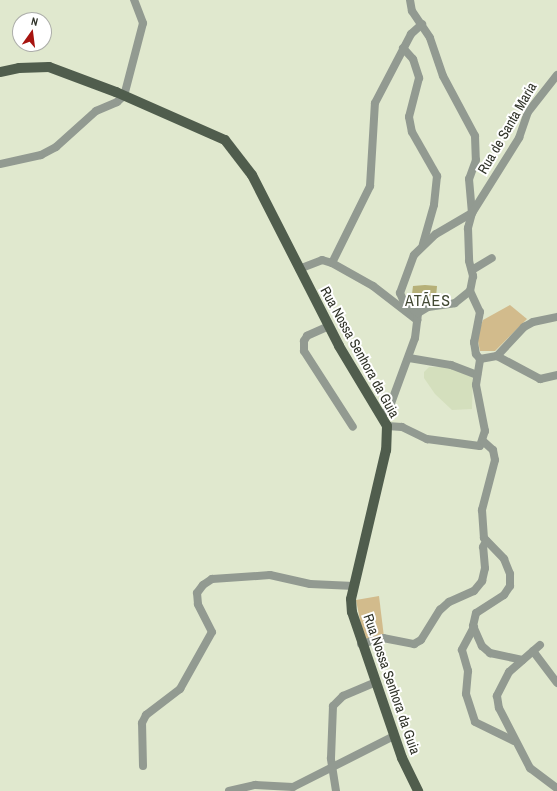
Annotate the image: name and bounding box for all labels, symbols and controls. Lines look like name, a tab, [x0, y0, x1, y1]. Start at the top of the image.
north arrow	[12, 12, 52, 52]
text: N	[30, 14, 40, 29]
street label: Rua de Santa Maria	[474, 79, 540, 177]
street label: Rua Nossa Senhora da Guia	[317, 283, 403, 421]
district label: ATÃES	[405, 290, 451, 310]
street label: Rua Nossa Senhora da Guia	[360, 612, 424, 756]

